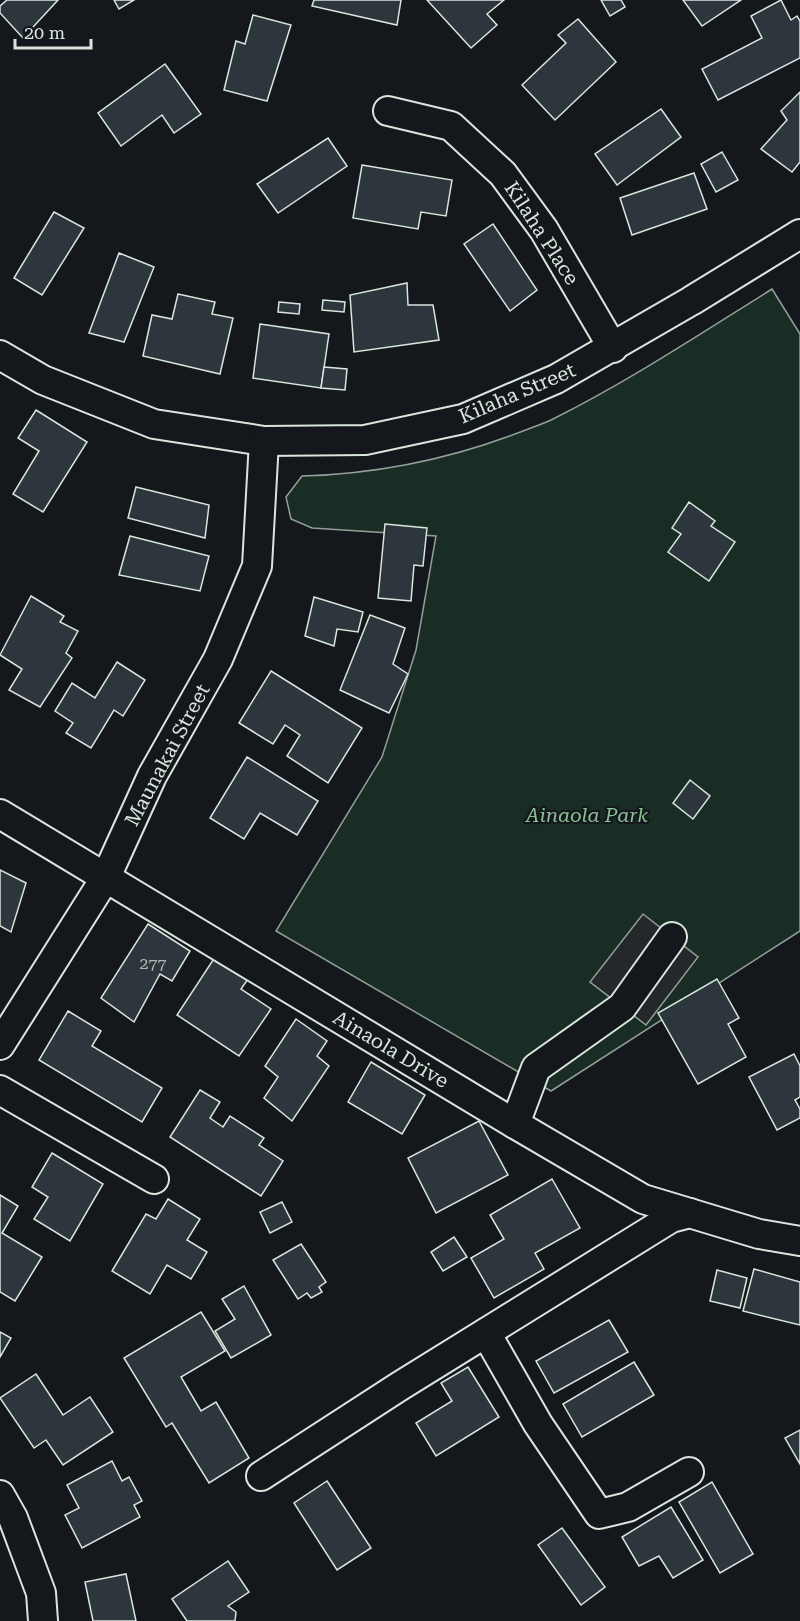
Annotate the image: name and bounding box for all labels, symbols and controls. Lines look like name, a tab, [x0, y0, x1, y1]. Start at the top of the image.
scale bar	[15, 12, 92, 50]
text: 20 m	[24, 22, 65, 43]
street label: Kilaha Place	[500, 177, 584, 289]
street label: Kilaha Street	[455, 357, 579, 428]
street label: Maunakai Street	[119, 679, 215, 830]
park label: Ainaola Park	[525, 803, 648, 827]
house number: 277	[140, 954, 166, 973]
street label: Ainaola Drive	[329, 1005, 453, 1093]

